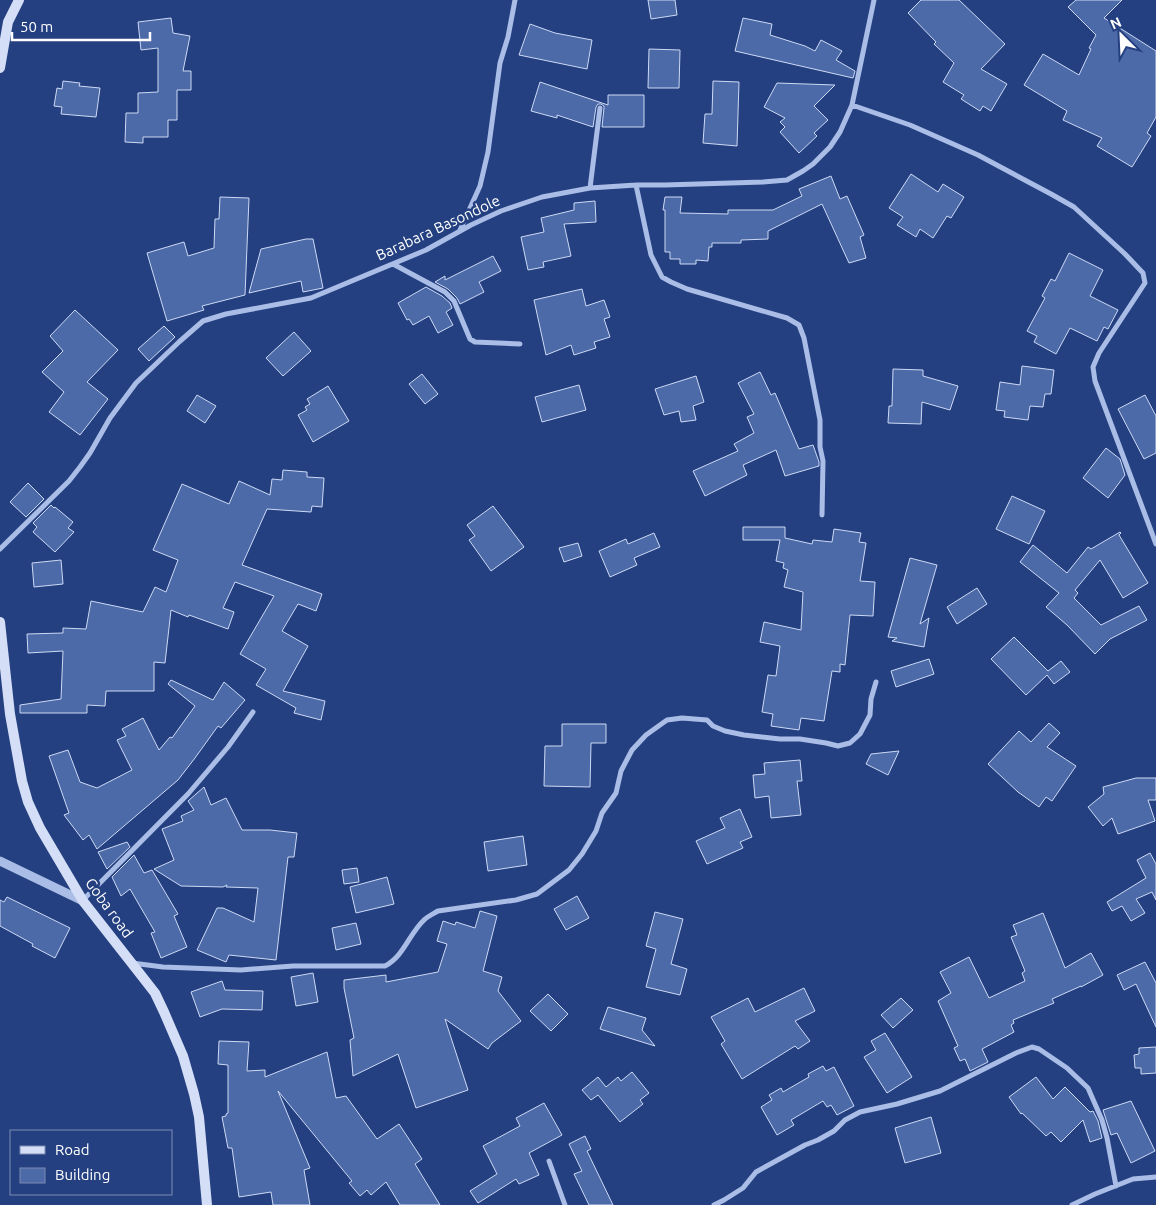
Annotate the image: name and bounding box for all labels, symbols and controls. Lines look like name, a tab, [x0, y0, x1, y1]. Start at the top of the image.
scale bar	[12, 10, 150, 42]
north arrow	[1096, 10, 1146, 60]
text: N	[1108, 14, 1124, 33]
text: 50 m	[20, 18, 53, 35]
street label: Barabara Basondole	[373, 191, 502, 264]
street label: Goba road	[82, 875, 137, 941]
legend	[10, 1130, 172, 1195]
text: Road	[55, 1141, 90, 1158]
text: Building	[55, 1166, 110, 1183]

